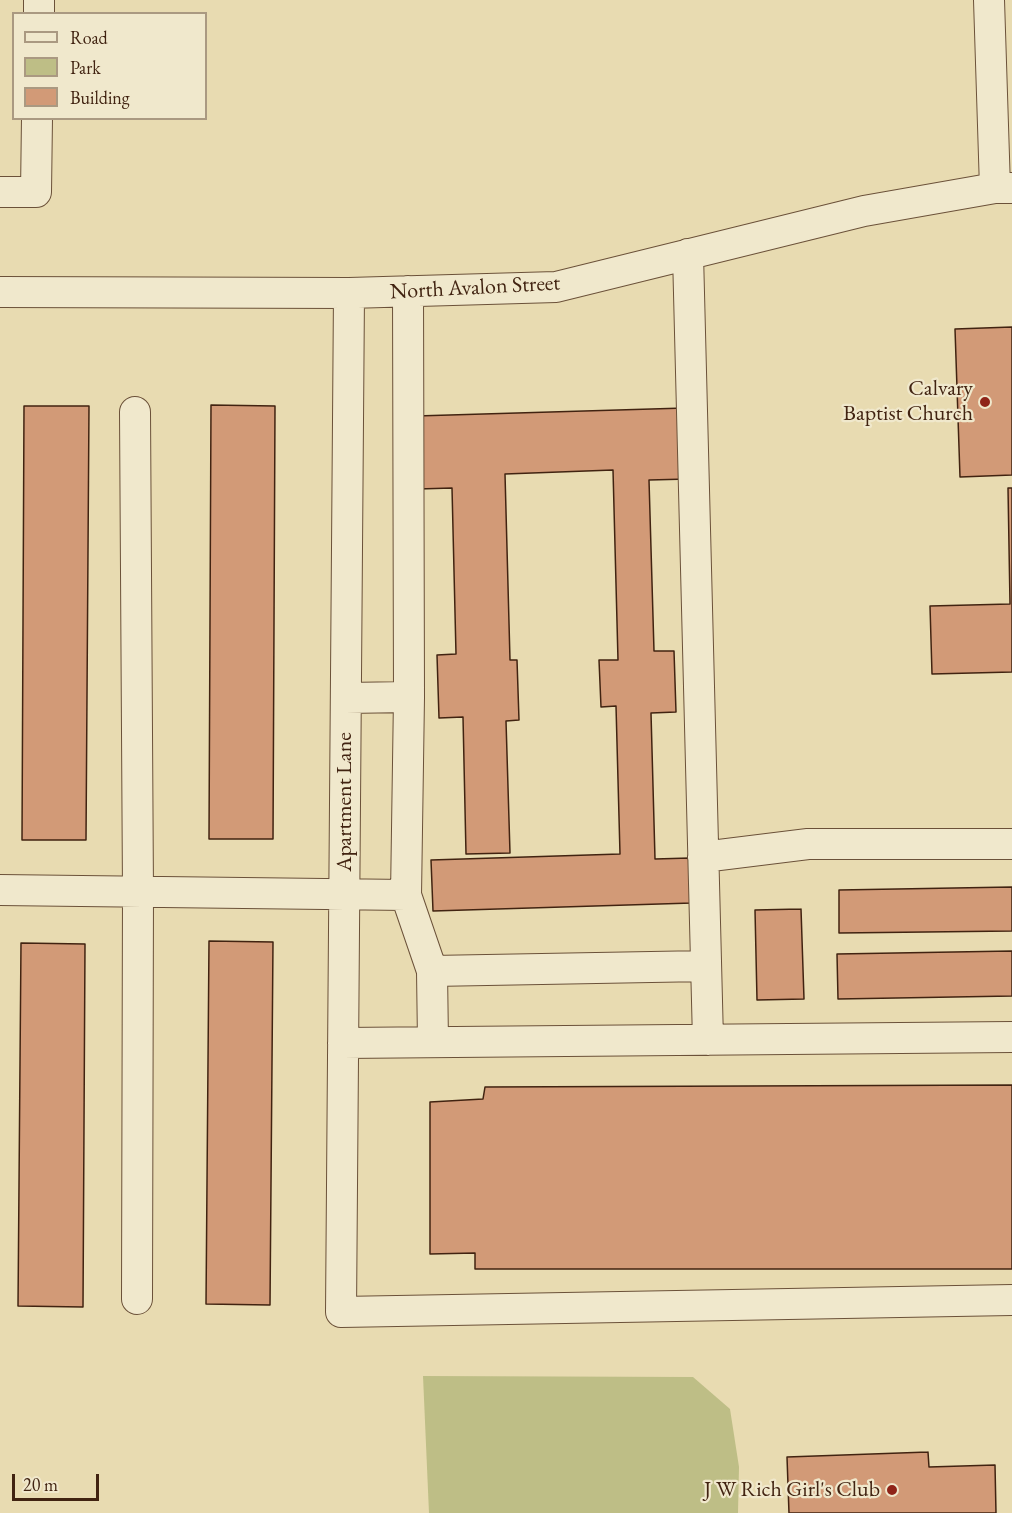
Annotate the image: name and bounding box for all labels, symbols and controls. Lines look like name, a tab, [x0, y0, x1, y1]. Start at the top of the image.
legend	[12, 12, 207, 120]
text: Road	[70, 26, 108, 49]
text: Park	[70, 56, 101, 79]
text: Building	[70, 86, 130, 109]
street label: North Avalon Street	[389, 270, 561, 306]
place label: Calvary Baptist Church	[843, 376, 973, 428]
marker: Calvary Baptist Church	[978, 395, 992, 409]
street label: Apartment Lane	[332, 732, 358, 872]
scale bar	[15, 1462, 102, 1500]
text: 20 m	[23, 1473, 58, 1496]
place label: J W Rich Girl's Club	[704, 1477, 880, 1503]
marker: J W Rich Girl's Club	[885, 1483, 899, 1497]

